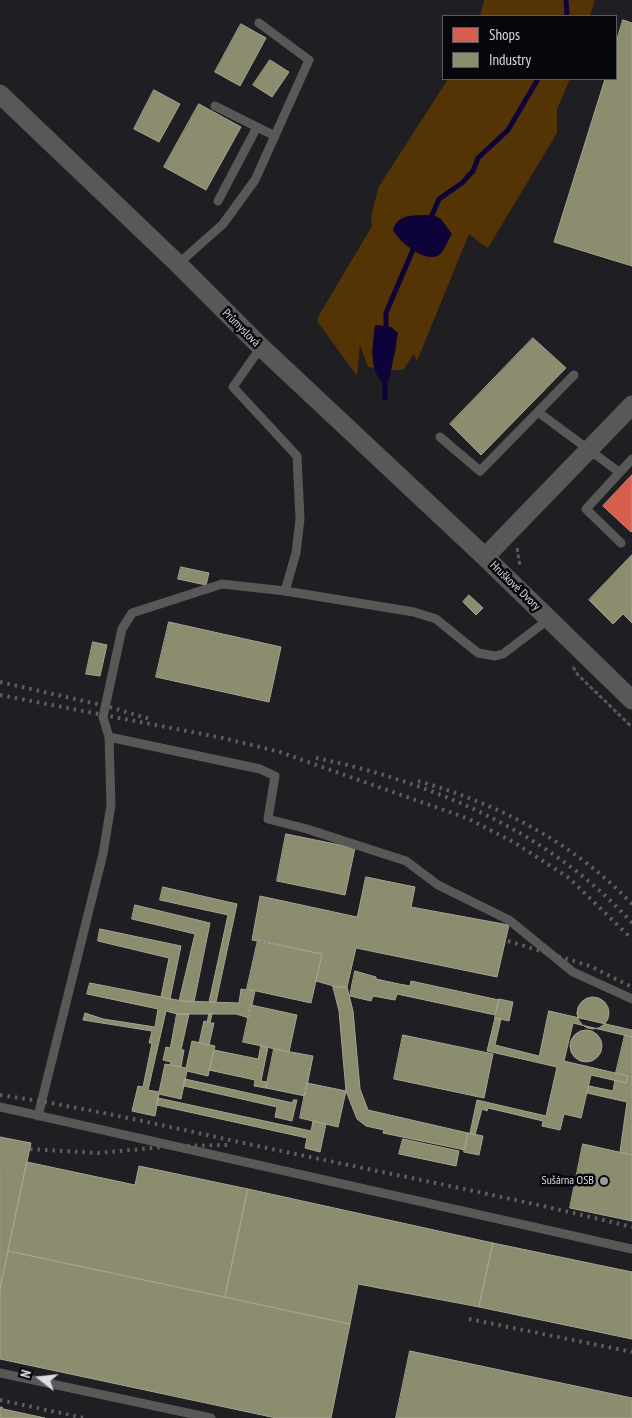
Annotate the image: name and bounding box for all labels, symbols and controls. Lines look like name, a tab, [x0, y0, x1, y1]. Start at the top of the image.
legend	[442, 15, 617, 80]
text: Shops	[489, 25, 520, 44]
text: Industry	[489, 50, 531, 69]
street label: Průmyslová	[219, 306, 263, 350]
street label: Hruškové Dvory	[487, 558, 543, 614]
place label: Sušárna OSB	[542, 1174, 594, 1188]
marker: Sušárna OSB	[598, 1175, 610, 1187]
north arrow	[15, 1353, 65, 1403]
text: N	[16, 1368, 35, 1380]

